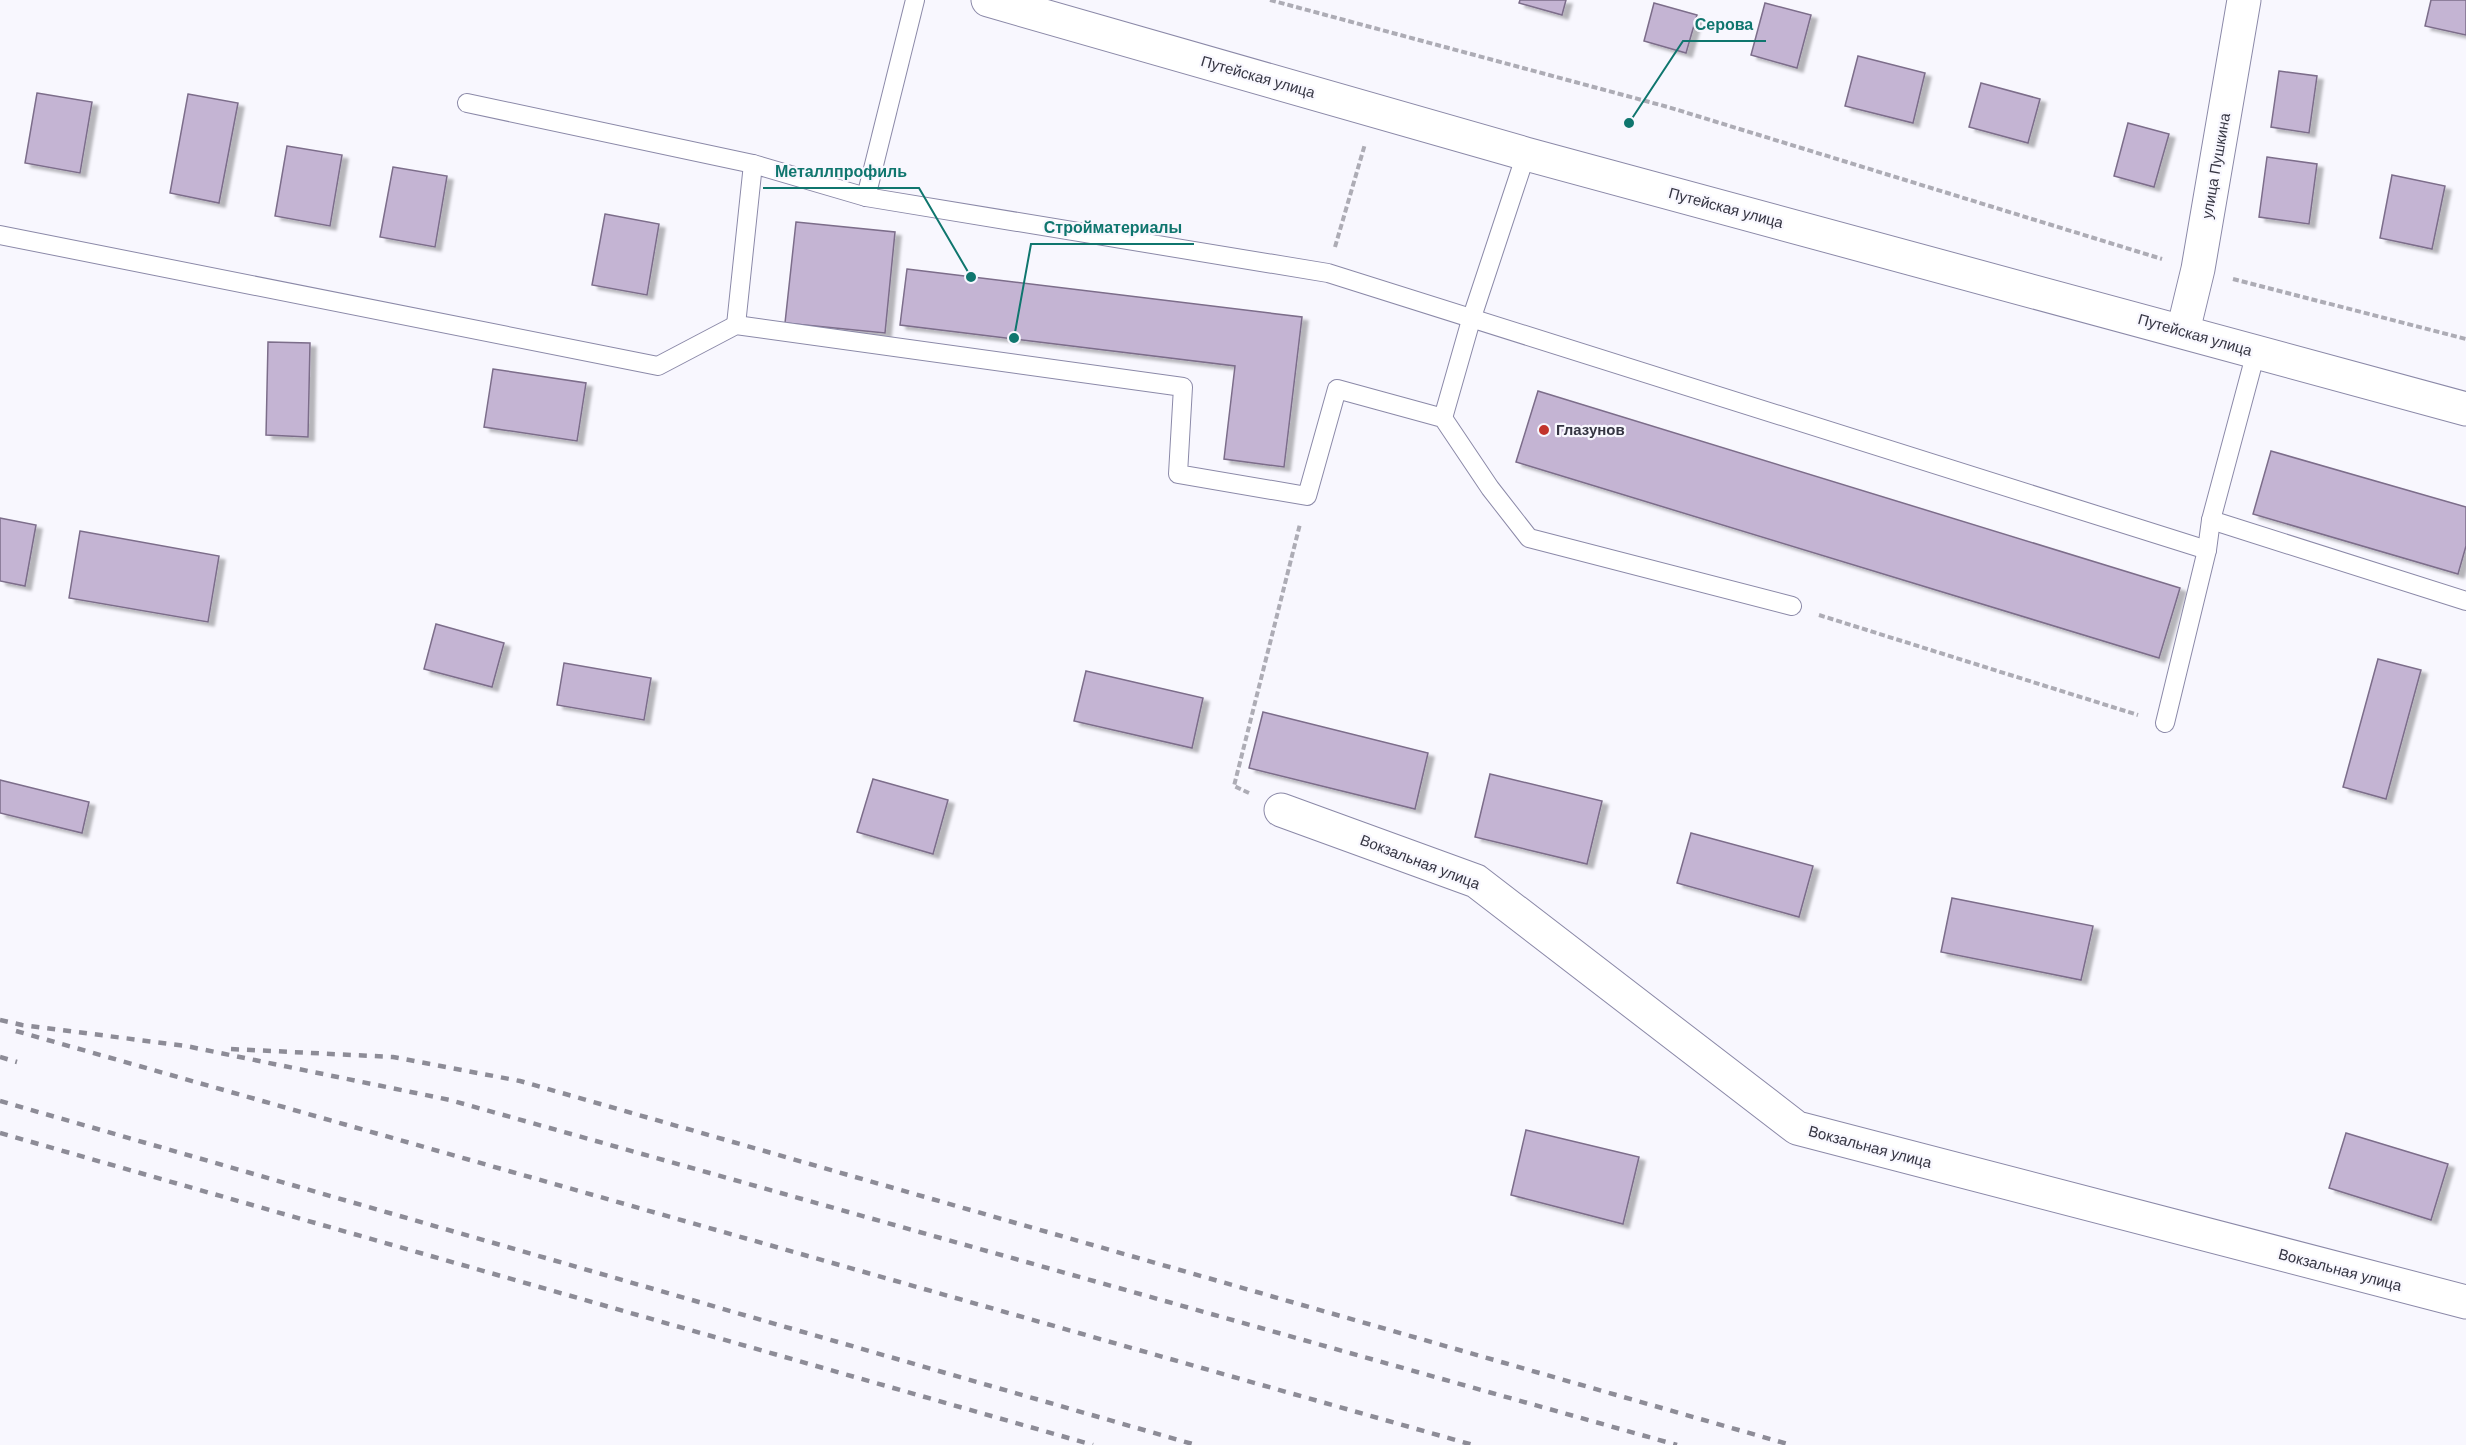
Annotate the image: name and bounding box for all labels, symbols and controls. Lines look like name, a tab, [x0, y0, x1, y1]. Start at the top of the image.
callout: Серова	[1683, 7, 1766, 41]
text: Серова	[1695, 14, 1753, 35]
street label: Путейская улица	[1199, 51, 1318, 103]
street label: улица Пушкина	[2197, 111, 2235, 220]
callout: Металлпрофиль	[763, 154, 919, 188]
text: Металлпрофиль	[775, 161, 907, 182]
street label: Путейская улица	[1667, 183, 1786, 233]
callout: Стройматериалы	[1031, 210, 1194, 244]
text: Стройматериалы	[1044, 217, 1182, 238]
street label: Путейская улица	[2136, 309, 2255, 361]
place label: Глазунов	[1556, 420, 1625, 440]
marker: Глазунов	[1537, 423, 1551, 437]
street label: Вокзальная улица	[1357, 830, 1483, 894]
street label: Вокзальная улица	[1806, 1121, 1934, 1173]
street label: Вокзальная улица	[2276, 1244, 2404, 1296]

